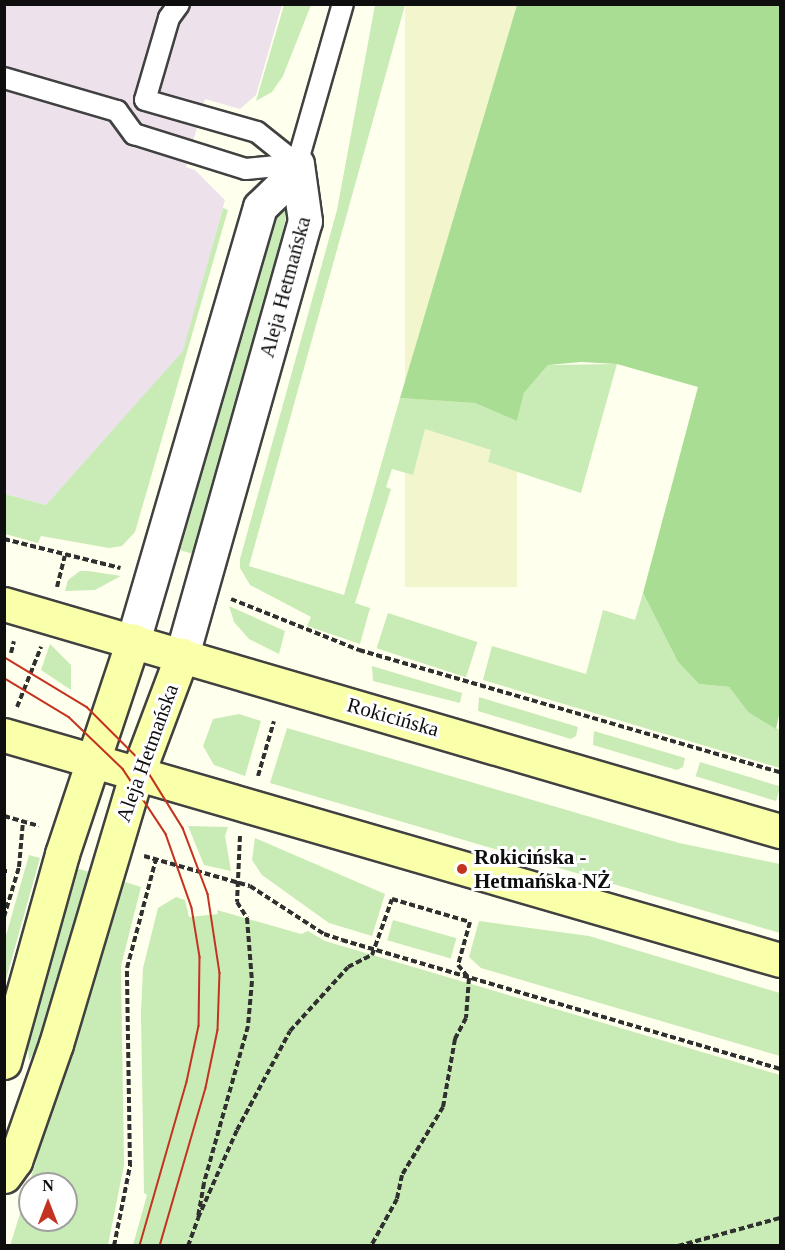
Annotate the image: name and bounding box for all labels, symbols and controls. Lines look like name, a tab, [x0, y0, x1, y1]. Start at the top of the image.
street label: Aleja Hetmańska	[254, 214, 316, 360]
street label: Aleja Hetmańska	[110, 680, 184, 826]
street label: Rokicińska	[344, 692, 442, 742]
place label: Rokicińska - Hetmańska NŻ	[474, 844, 611, 894]
marker: Rokicińska - Hetmańska NŻ	[455, 862, 469, 876]
north arrow	[18, 1172, 78, 1232]
text: N	[42, 1177, 54, 1194]

